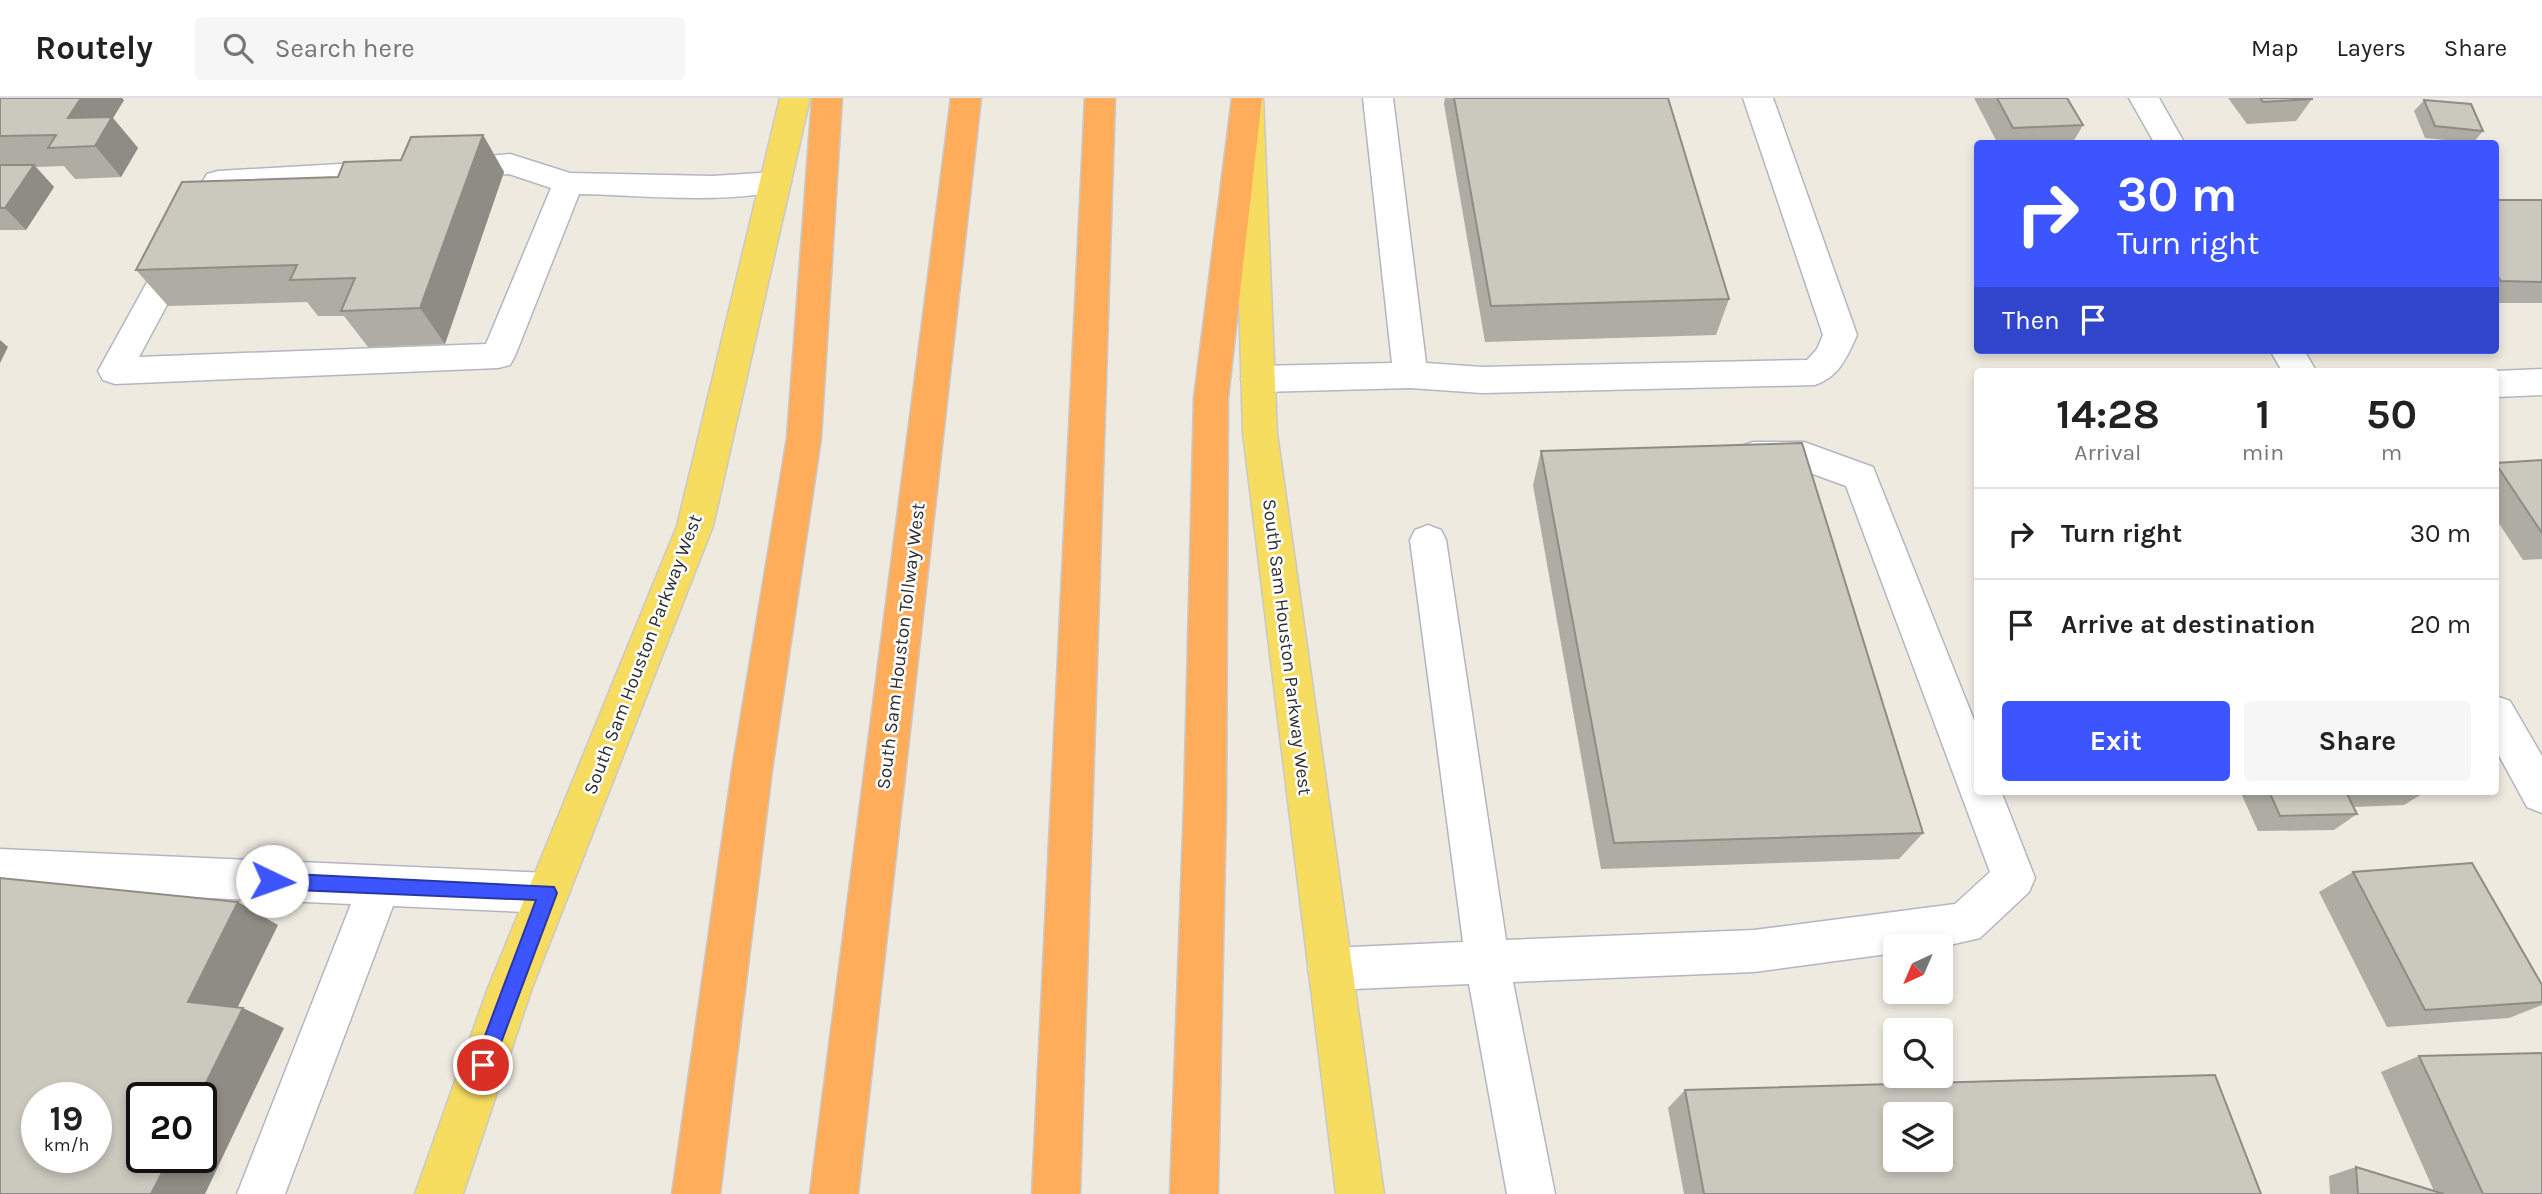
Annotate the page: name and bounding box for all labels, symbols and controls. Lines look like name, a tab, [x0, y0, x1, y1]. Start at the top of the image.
search box	[195, 17, 685, 80]
text: Routely	[35, 29, 153, 67]
icon: search	[219, 29, 257, 67]
text: Search here	[275, 33, 415, 64]
text: Map	[2251, 34, 2299, 62]
text: Layers	[2337, 34, 2406, 62]
text: Share	[2444, 34, 2507, 62]
text: 30 m	[2117, 166, 2237, 223]
icon: right	[2002, 168, 2093, 259]
text: Turn right	[2117, 225, 2259, 262]
icon: arrive	[2074, 301, 2112, 339]
text: Then	[2002, 305, 2060, 336]
text: 14:28	[2056, 389, 2160, 439]
text: 1	[2255, 389, 2270, 439]
text: 50	[2366, 389, 2417, 439]
text: Arrival	[2074, 439, 2142, 466]
text: min	[2242, 439, 2284, 466]
text: m	[2381, 439, 2402, 466]
street label: South Sam Houston Parkway West	[1258, 498, 1316, 796]
street label: South Sam Houston Tollway West	[872, 502, 930, 791]
street label: South Sam Houston Parkway West	[579, 511, 707, 798]
icon: right	[2002, 515, 2040, 553]
text: Turn right	[2061, 518, 2182, 549]
text: 30 m	[2410, 518, 2471, 549]
icon: arrive	[2002, 606, 2040, 644]
text: Arrive at destination	[2061, 609, 2315, 640]
text: 20 m	[2410, 609, 2471, 640]
button: Exit	[2002, 701, 2230, 781]
button: Share	[2244, 701, 2471, 781]
position arrow	[235, 844, 309, 918]
north arrow	[1883, 934, 1953, 1004]
map controls	[1883, 934, 1953, 1172]
button: search	[1883, 1018, 1953, 1088]
pin	[453, 1035, 513, 1095]
icon: arrive	[464, 1046, 502, 1084]
speed limit sign: 20	[126, 1082, 217, 1173]
text: 19	[50, 1098, 83, 1139]
button: layers	[1883, 1102, 1953, 1172]
text: km/h	[44, 1134, 89, 1156]

